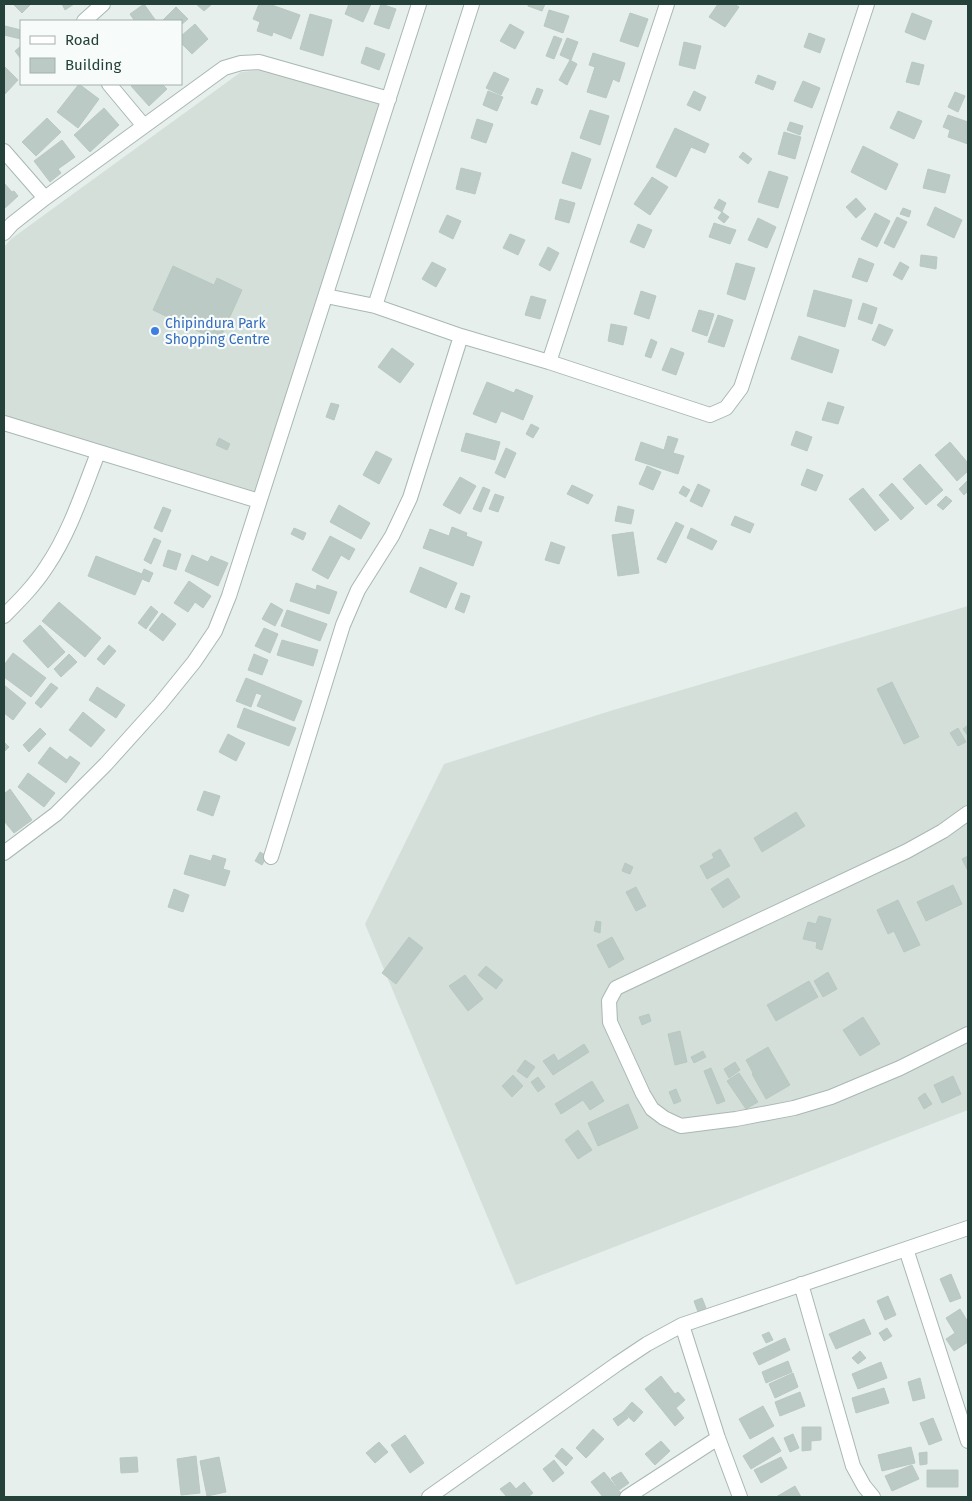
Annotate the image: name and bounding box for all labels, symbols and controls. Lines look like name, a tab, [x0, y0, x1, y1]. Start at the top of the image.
legend	[20, 20, 182, 85]
text: Road	[65, 31, 100, 49]
text: Building	[65, 56, 121, 74]
place label: Chipindura Park Shopping Centre	[165, 315, 270, 348]
marker: Chipindura Park Shopping Centre	[149, 325, 161, 337]

